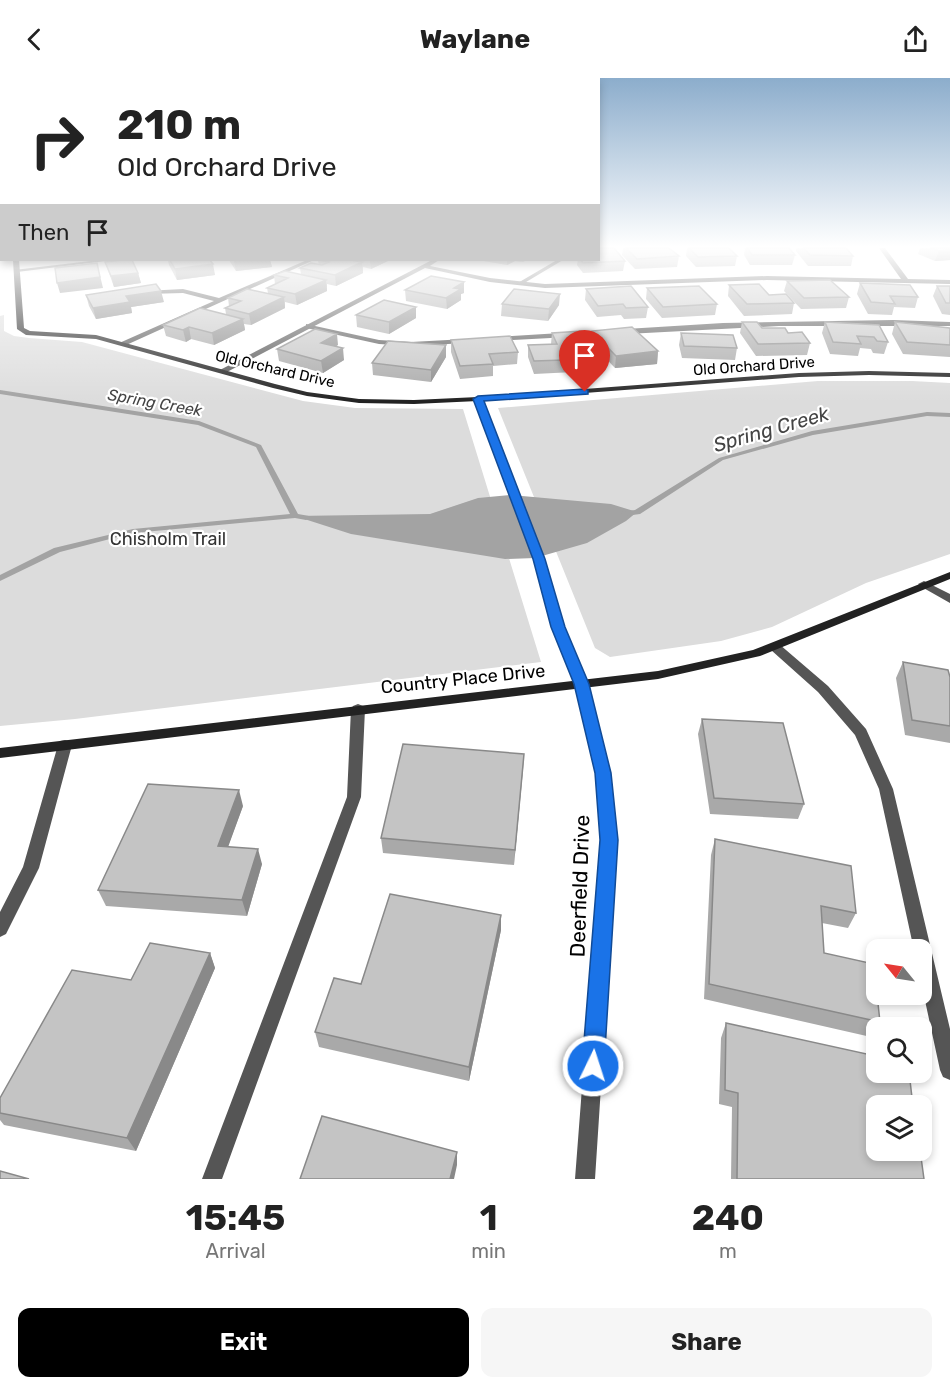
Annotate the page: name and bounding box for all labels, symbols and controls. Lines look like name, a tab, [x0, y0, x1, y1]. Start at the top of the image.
icon: back	[18, 23, 51, 56]
text: Waylane	[420, 23, 530, 55]
icon: share	[899, 23, 932, 56]
text: 210 m	[117, 100, 241, 150]
icon: right	[18, 102, 96, 180]
text: Old Orchard Drive	[117, 151, 337, 183]
icon: arrive	[81, 216, 114, 249]
text: Then	[18, 219, 69, 246]
pin	[559, 330, 610, 392]
icon: arrive	[568, 339, 601, 372]
street label: Old Orchard Drive	[214, 347, 336, 391]
street label: Old Orchard Drive	[692, 353, 816, 379]
water label: Spring Creek	[106, 385, 204, 420]
water label: Spring Creek	[710, 401, 832, 457]
park label: Chisholm Trail	[110, 528, 226, 550]
street label: Country Place Drive	[380, 659, 546, 699]
street label: Deerfield Drive	[565, 814, 594, 958]
north arrow	[866, 939, 932, 1005]
map controls	[866, 939, 932, 1161]
button: search	[866, 1017, 932, 1083]
position arrow	[561, 1034, 625, 1098]
button: layers	[866, 1095, 932, 1161]
text: 15:45	[186, 1196, 285, 1239]
text: 1	[480, 1196, 498, 1239]
text: 240	[692, 1196, 764, 1239]
text: Arrival	[206, 1239, 266, 1263]
text: min	[471, 1239, 506, 1263]
text: m	[719, 1239, 737, 1263]
button: Exit	[18, 1308, 469, 1377]
button: Share	[481, 1308, 932, 1377]

